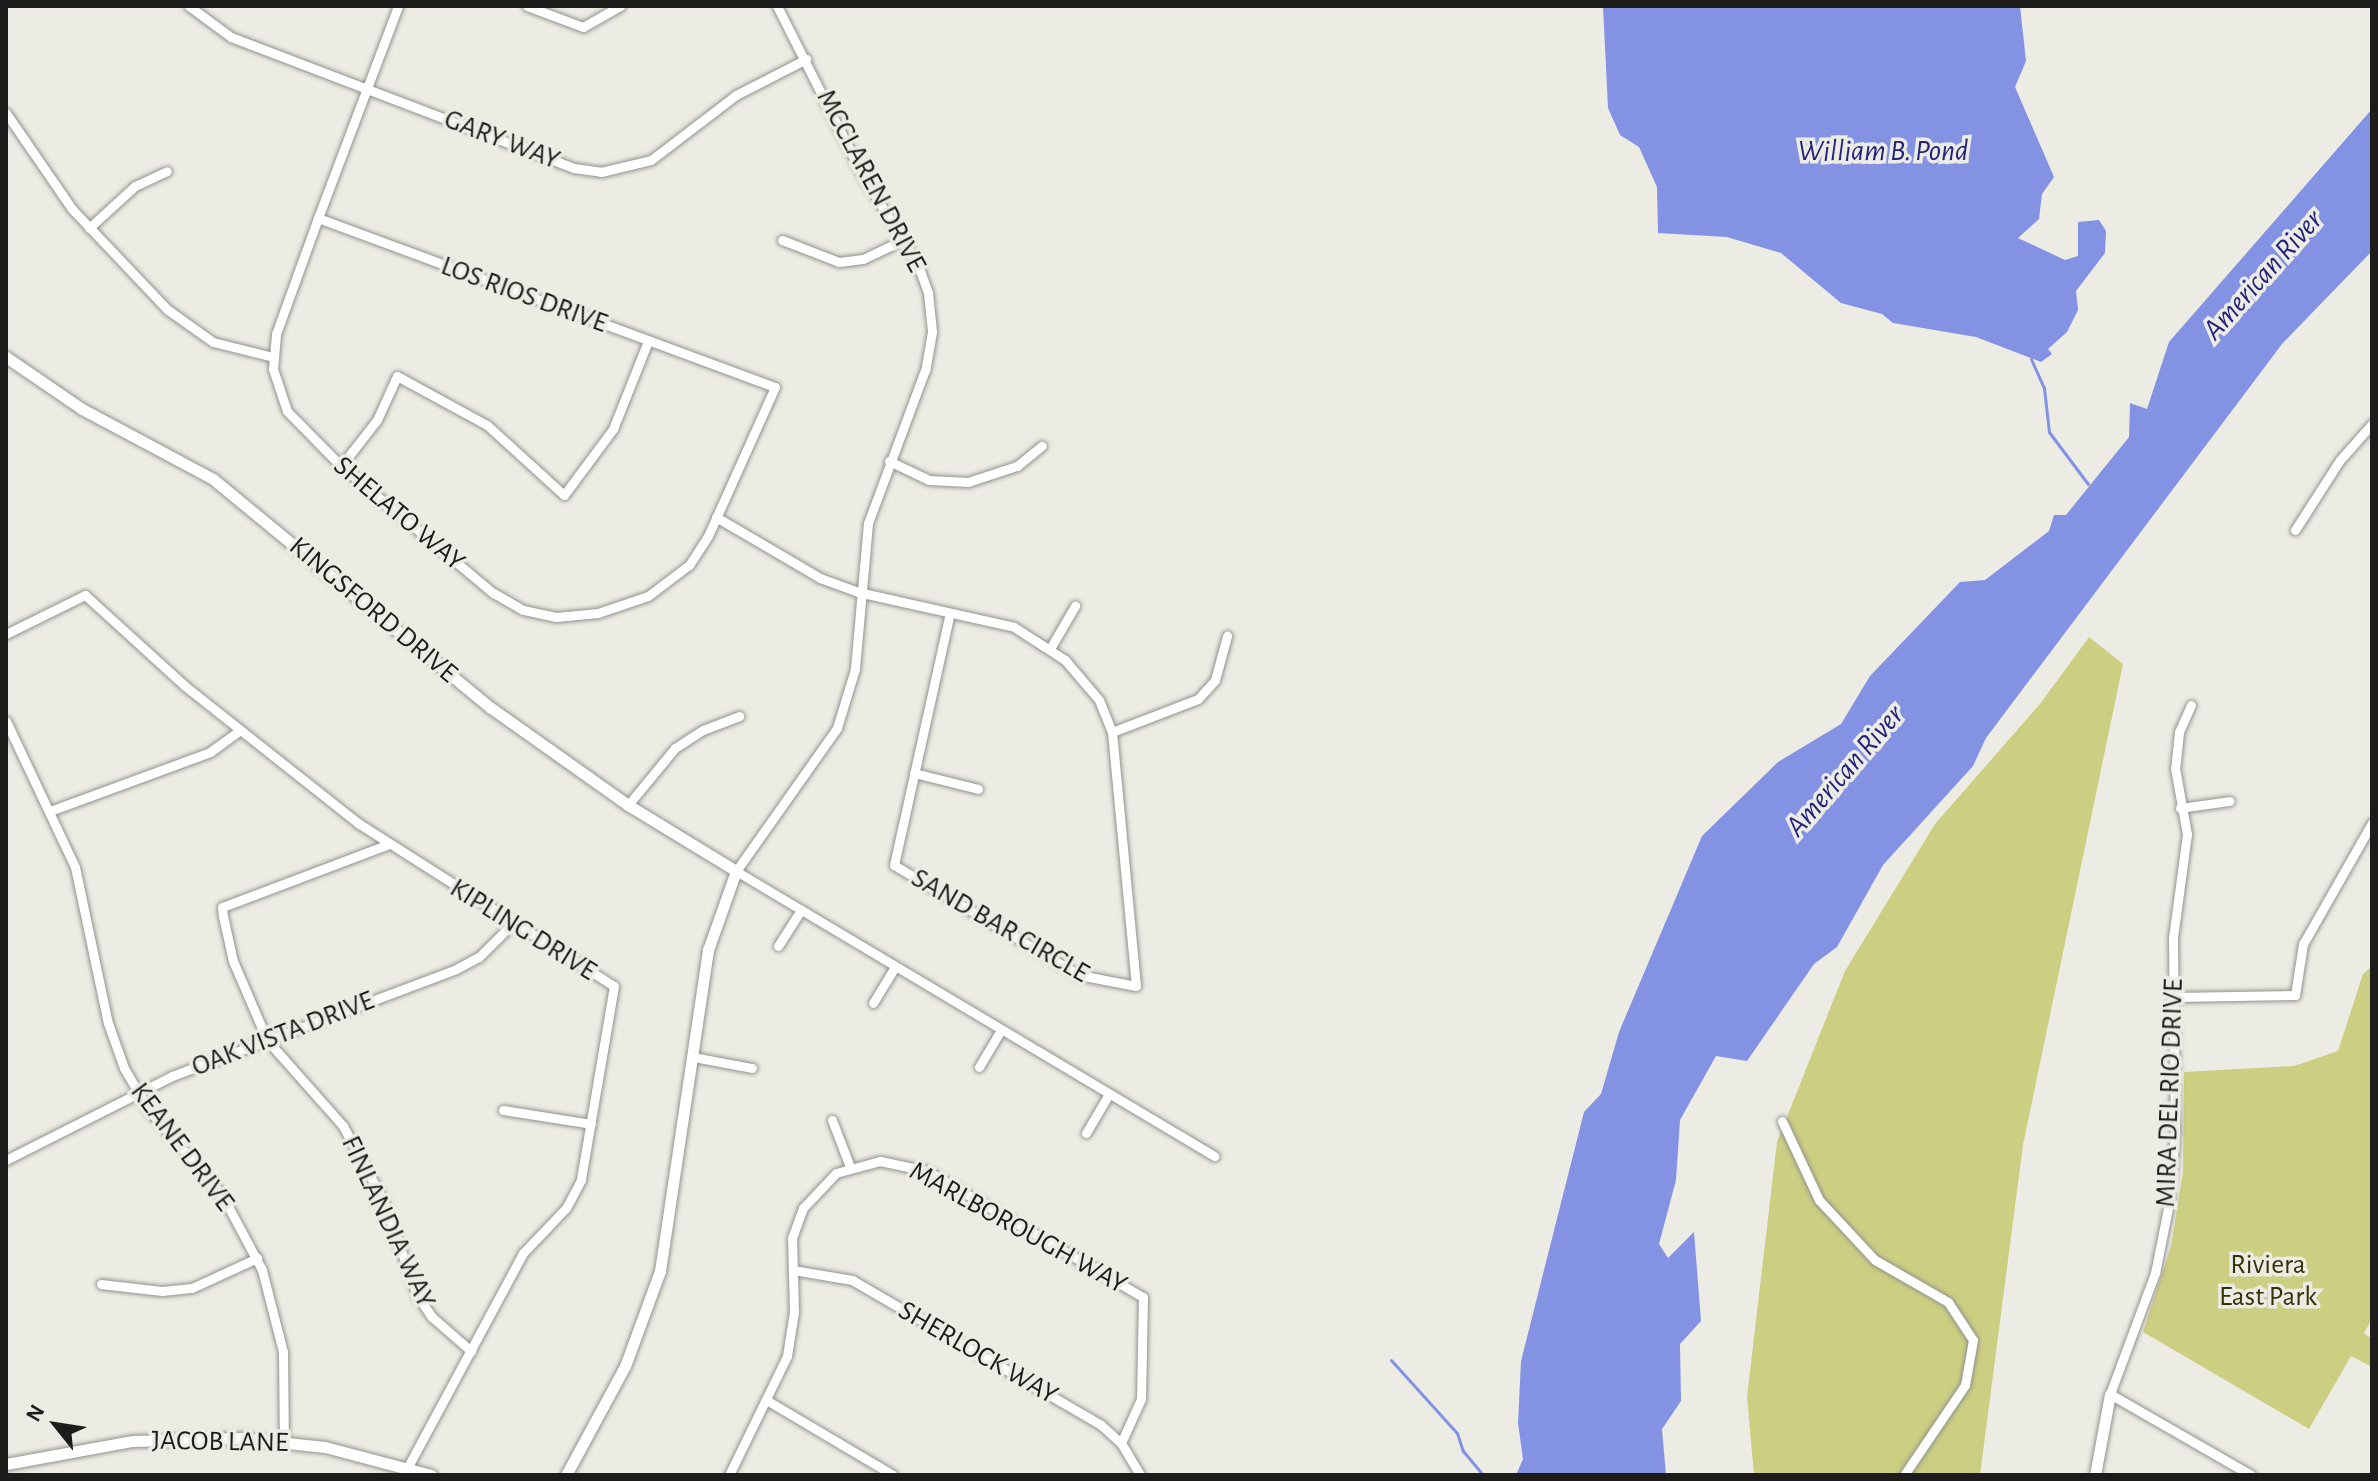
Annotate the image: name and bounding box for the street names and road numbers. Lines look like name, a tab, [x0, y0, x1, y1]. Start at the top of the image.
street label: MCCLAREN DRIVE	[809, 84, 933, 278]
street label: GARY WAY	[439, 103, 565, 177]
street label: LOS RIOS DRIVE	[436, 249, 612, 341]
street label: SHELATO WAY	[326, 449, 472, 579]
street label: KINGSFORD DRIVE	[282, 530, 464, 690]
street label: SAND BAR CIRCLE	[905, 862, 1095, 990]
street label: KIPLING DRIVE	[443, 872, 603, 988]
street label: MIRA DEL RIO DRIVE	[2149, 978, 2191, 1208]
street label: OAK VISTA DRIVE	[187, 984, 379, 1084]
street label: KEANE DRIVE	[123, 1076, 241, 1218]
street label: FINLANDIA WAY	[333, 1131, 443, 1313]
street label: MARLBOROUGH WAY	[903, 1154, 1133, 1302]
street label: SHERLOCK WAY	[892, 1294, 1064, 1412]
street label: JACOB LANE	[151, 1424, 289, 1460]

